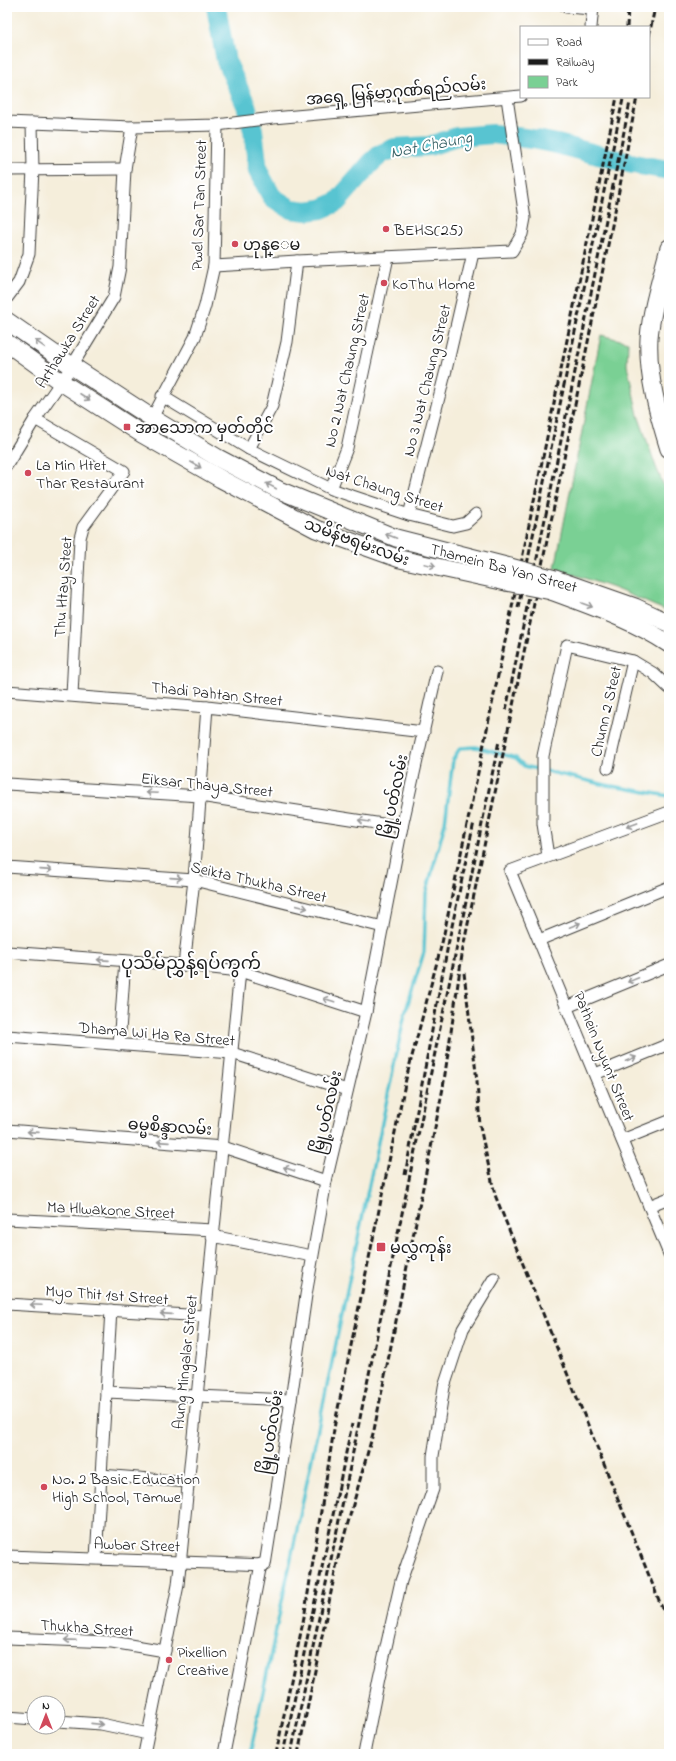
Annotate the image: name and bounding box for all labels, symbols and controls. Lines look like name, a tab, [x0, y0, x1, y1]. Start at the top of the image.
legend	[520, 26, 650, 98]
text: Road	[556, 34, 582, 52]
text: Railway	[556, 54, 595, 73]
street label: အရှေ့ မြန်မာ့ဂုဏ်ရည်လမ်း	[305, 72, 487, 114]
text: Park	[556, 74, 578, 92]
water label: Nat Chaung	[388, 125, 475, 167]
street label: Pwel Sar Tan Street	[186, 139, 214, 271]
place label: BEHS(25)	[393, 219, 463, 243]
marker: BEHS(25)	[381, 224, 391, 234]
place label: ဟုန္ေမ	[243, 234, 300, 259]
marker: ဟုန္ေမ	[230, 239, 240, 249]
place label: KoThu Home	[392, 273, 476, 297]
marker: KoThu Home	[379, 278, 389, 288]
street label: Arthawka Street	[30, 290, 107, 394]
street label: No 2 Nat Chaung Street	[319, 290, 377, 450]
street label: No 3 Nat Chaung Street	[397, 301, 459, 459]
one-way arrow	[35, 340, 46, 348]
one-way arrow	[79, 393, 90, 401]
place label: အာသောက မှတ်တိုင်	[135, 416, 274, 442]
marker: အာသောက မှတ်တိုင်	[122, 422, 132, 432]
place label: La Min Htet Thar Restaurant	[36, 454, 145, 496]
street label: Nat Chaung Street	[322, 460, 447, 520]
one-way arrow	[190, 461, 202, 469]
marker: La Min Htet Thar Restaurant	[23, 468, 33, 478]
one-way arrow	[266, 482, 278, 489]
street label: သမိန်ဗရမ်းလမ်း	[300, 512, 413, 573]
one-way arrow	[386, 532, 398, 540]
street label: Thu Htay Steet	[48, 535, 80, 639]
street label: Thamein Ba Yan Street	[427, 538, 580, 600]
one-way arrow	[423, 562, 436, 570]
one-way arrow	[581, 601, 593, 609]
street label: Chunn 2 Steet	[585, 663, 629, 759]
street label: Thadi Pahtan Street	[150, 676, 284, 714]
street label: မြို့ပတ်လမ်း	[373, 752, 416, 841]
street label: Eiksar Thaya Street	[140, 767, 275, 805]
one-way arrow	[146, 789, 159, 797]
one-way arrow	[358, 817, 371, 825]
one-way arrow	[627, 822, 639, 830]
street label: Seikta Thukha Street	[188, 856, 329, 910]
one-way arrow	[39, 866, 52, 873]
one-way arrow	[169, 875, 182, 882]
one-way arrow	[295, 903, 308, 911]
one-way arrow	[569, 921, 581, 928]
district label: ပုသိမ်ညွှန့်ရပ်ကွက်	[121, 949, 261, 978]
one-way arrow	[97, 956, 110, 963]
one-way arrow	[627, 976, 639, 984]
street label: Pathein Nyunt Street	[566, 988, 640, 1126]
one-way arrow	[323, 996, 335, 1004]
street label: Dhama Wi Ha Ra Street	[77, 1016, 237, 1054]
one-way arrow	[624, 1055, 636, 1063]
street label: မြို့ပတ်လမ်း	[306, 1068, 349, 1157]
street label: ဓမ္မစိန္ဒာလမ်း	[127, 1112, 213, 1143]
one-way arrow	[27, 1129, 40, 1136]
one-way arrow	[156, 1138, 169, 1145]
one-way arrow	[283, 1164, 295, 1172]
street label: Ma Hlwakone Street	[46, 1196, 176, 1226]
place label: မလွှကုန်း	[390, 1236, 451, 1262]
marker: မလွှကုန်း	[375, 1241, 387, 1253]
street label: Myo Thit 1st Street	[44, 1280, 170, 1312]
street label: Aung Mingalar Street	[167, 1293, 205, 1431]
one-way arrow	[30, 1302, 43, 1309]
one-way arrow	[160, 1310, 173, 1317]
street label: မြို့ပတ်လမ်း	[252, 1388, 290, 1476]
place label: No. 2 Basic Education High School, Tamwe	[52, 1468, 200, 1510]
marker: No. 2 Basic Education High School, Tamwe	[39, 1482, 49, 1492]
street label: Awbar Street	[93, 1532, 181, 1560]
street label: Thukha Street	[39, 1614, 135, 1644]
one-way arrow	[64, 1636, 77, 1644]
place label: Pixellion Creative	[177, 1641, 229, 1683]
marker: Pixellion Creative	[164, 1655, 174, 1665]
north arrow	[26, 1695, 66, 1735]
text: N	[42, 1698, 50, 1714]
one-way arrow	[90, 1720, 103, 1727]

